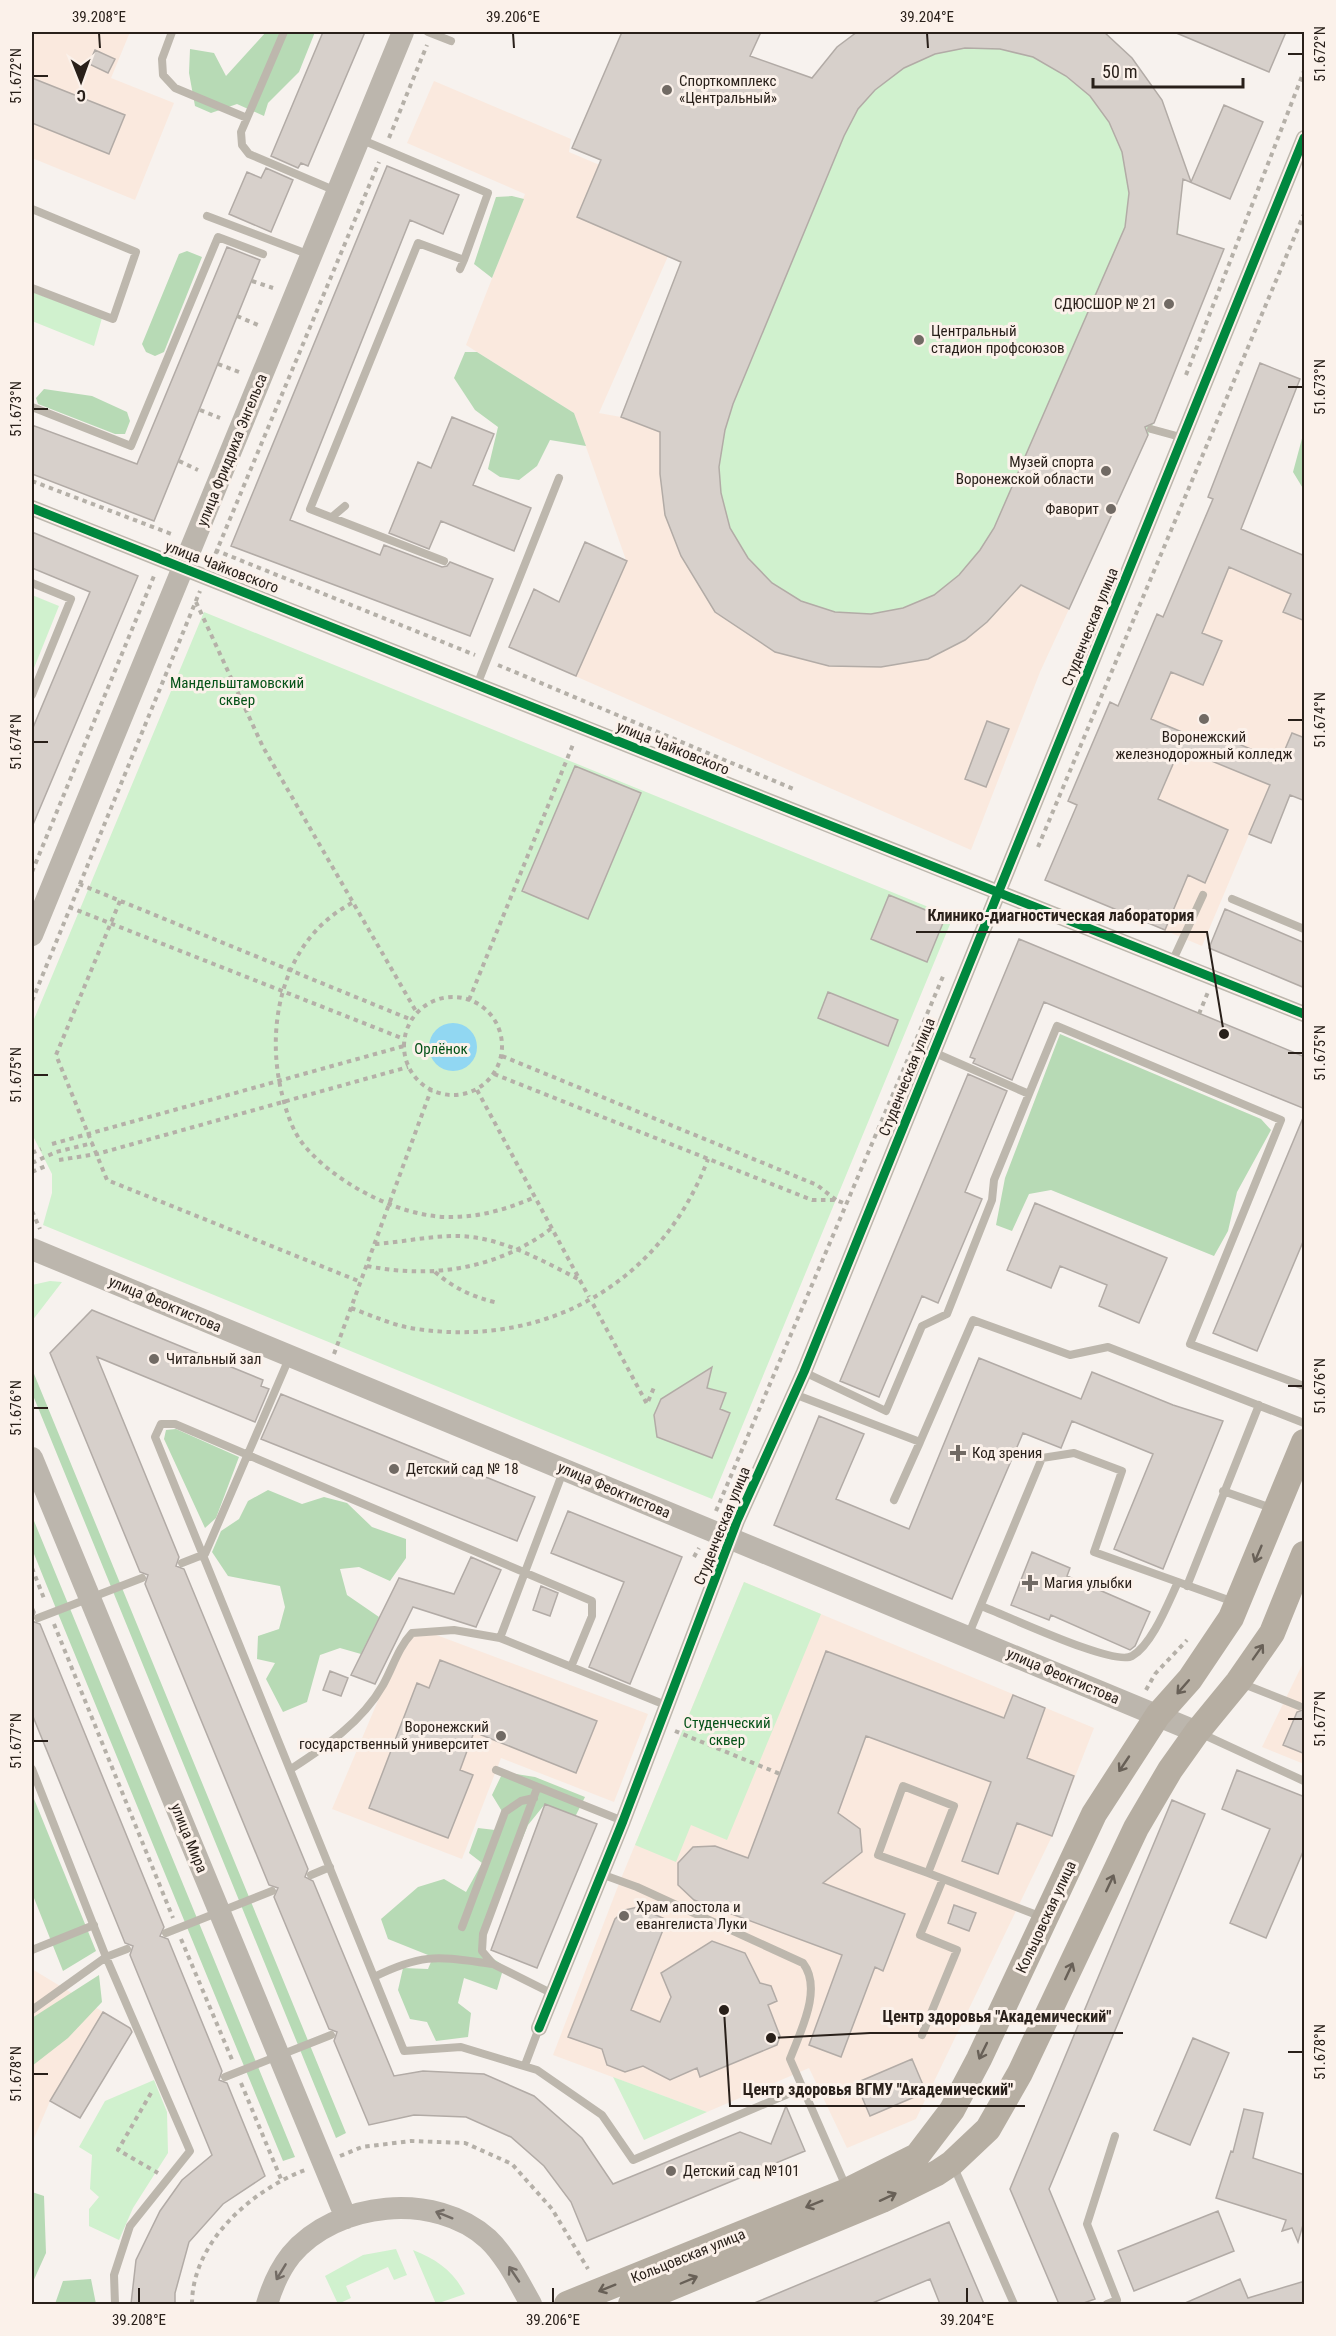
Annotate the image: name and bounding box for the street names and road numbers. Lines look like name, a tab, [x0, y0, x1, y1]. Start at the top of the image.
street label: улица Фридриха Энгельса	[193, 371, 271, 529]
street label: улица Чайковского	[163, 537, 281, 597]
street label: Студенческая улица	[1058, 565, 1122, 689]
street label: улица Чайковского	[614, 717, 732, 779]
street label: Студенческая улица	[875, 1015, 939, 1139]
street label: улица Феоктистова	[106, 1272, 224, 1336]
street label: улица Феоктистова	[555, 1458, 673, 1522]
street label: Студенческая улица	[690, 1464, 754, 1588]
street label: улица Феоктистова	[1004, 1644, 1122, 1708]
street label: улица Мира	[167, 1801, 211, 1875]
street label: Кольцовская улица	[1012, 1858, 1080, 1976]
street label: Кольцовская улица	[628, 2225, 748, 2287]

